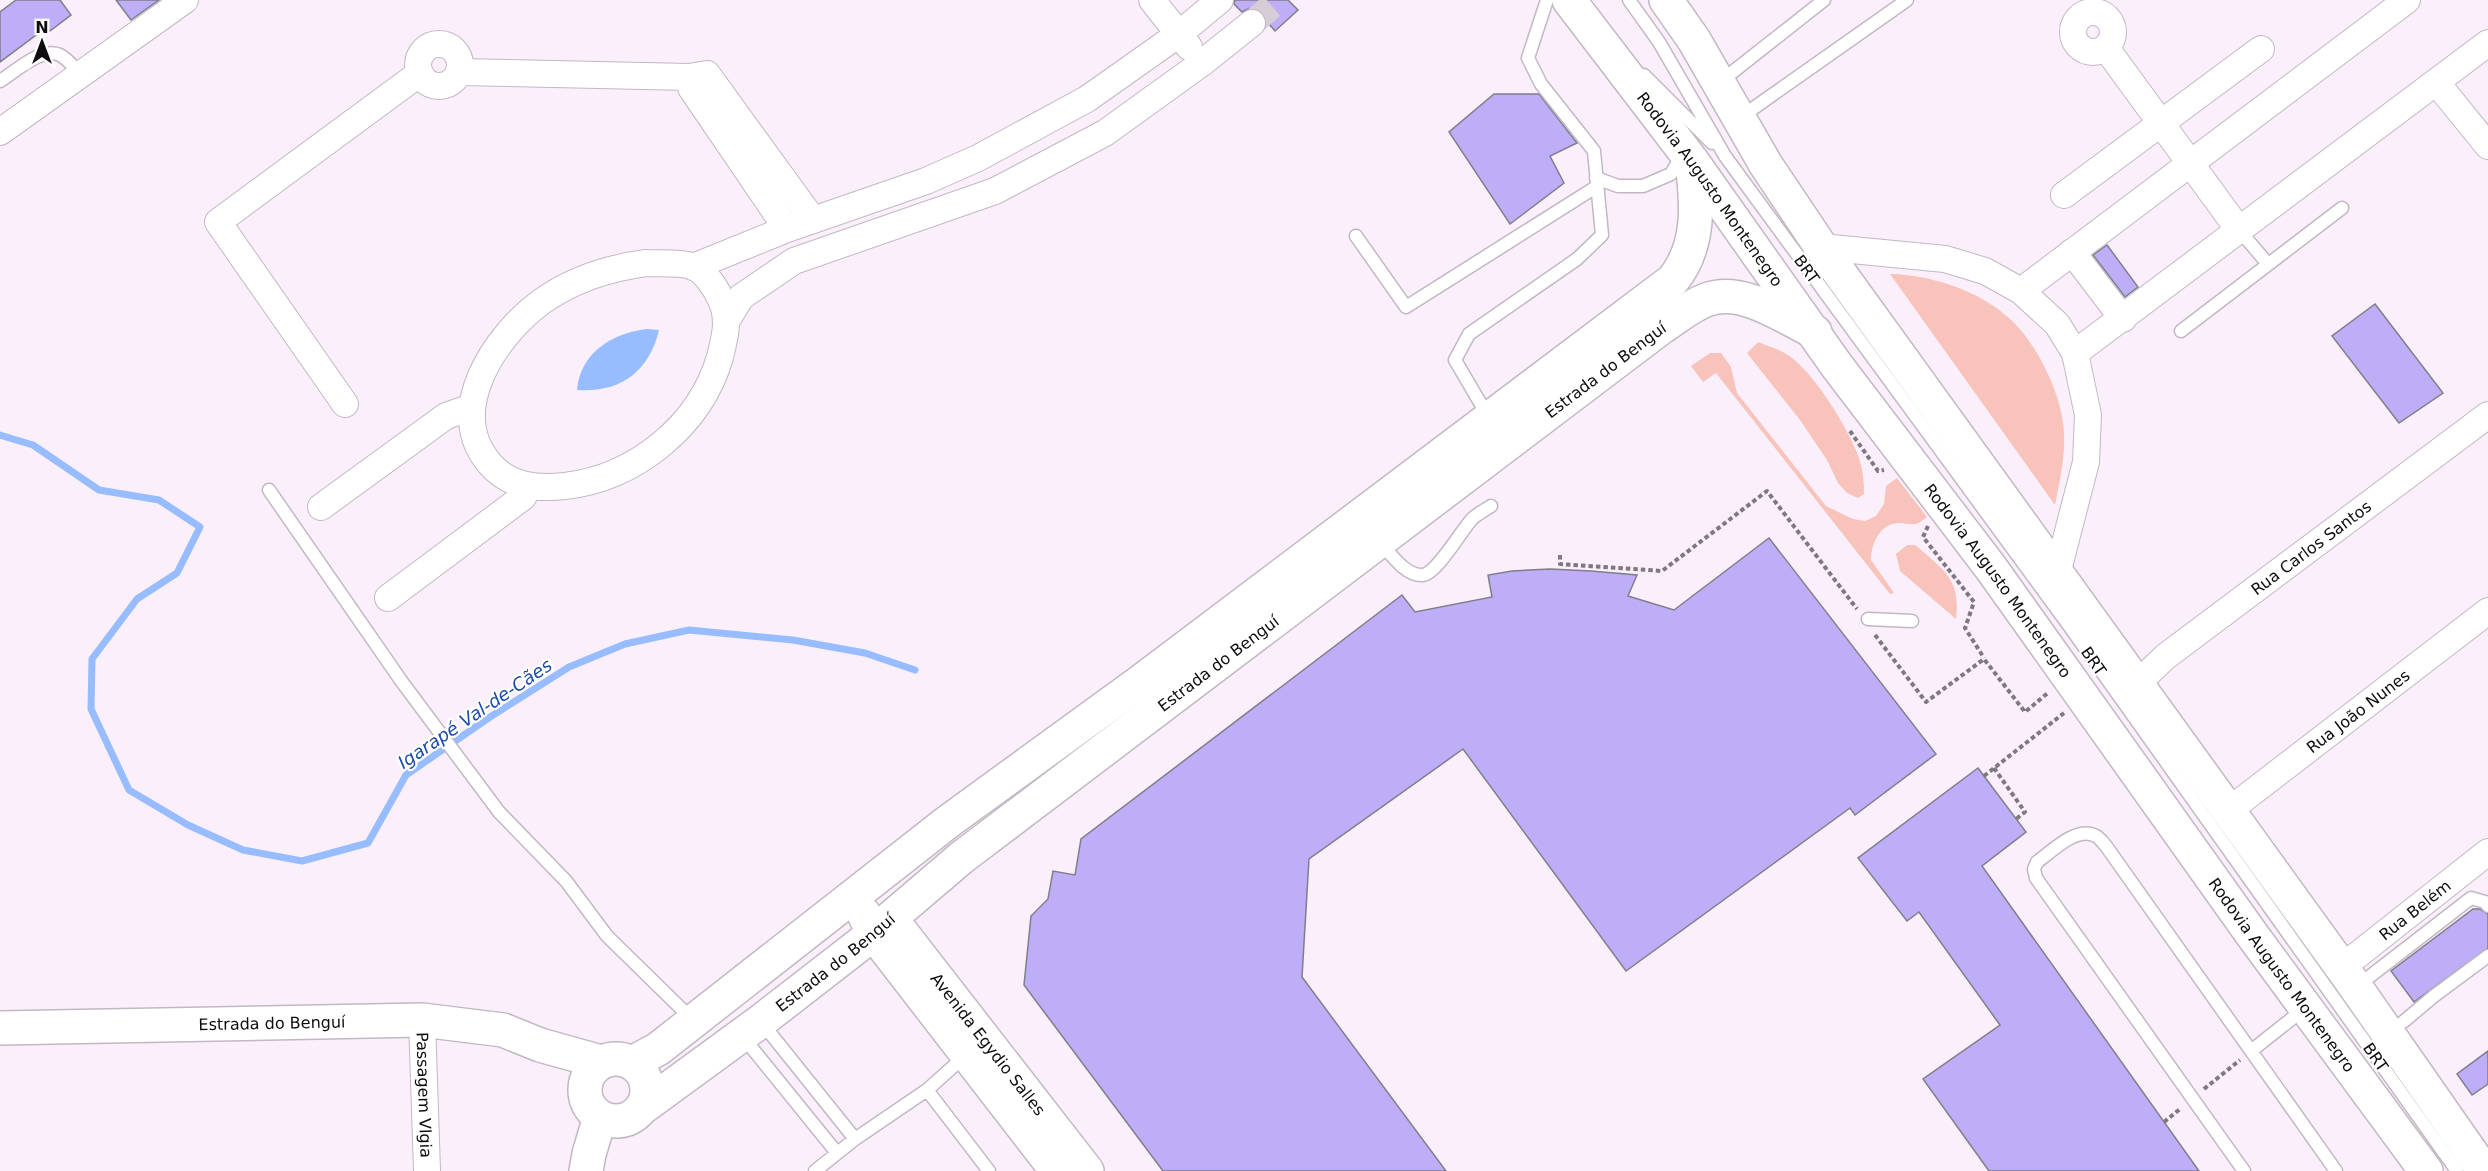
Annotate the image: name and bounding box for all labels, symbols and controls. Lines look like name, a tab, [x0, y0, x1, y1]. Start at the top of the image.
north arrow	[12, 12, 72, 72]
text: N	[35, 18, 49, 37]
street label: Rodovia Augusto Montenegro	[1633, 88, 1787, 290]
street label: BRT	[1790, 251, 1823, 287]
street label: Estrada do Benguí	[1541, 318, 1670, 422]
street label: Rodovia Augusto Montenegro	[1920, 480, 2075, 682]
street label: Rua Carlos Santos	[2248, 497, 2375, 599]
street label: Estrada do Benguí	[1154, 611, 1283, 716]
street label: BRT	[2077, 643, 2110, 679]
water label: Igarapé Val-de-Cães	[394, 654, 556, 773]
street label: Rua João Nunes	[2303, 666, 2414, 757]
street label: Rodovia Augusto Montenegro	[2205, 874, 2359, 1076]
street label: Rua Belém	[2375, 876, 2455, 944]
street label: Estrada do Benguí	[772, 909, 899, 1016]
street label: Avenida Egydio Salles	[927, 969, 1049, 1119]
street label: Estrada do Benguí	[198, 1012, 346, 1034]
street label: Passagem Vlgia	[412, 1032, 436, 1158]
street label: BRT	[2359, 1039, 2392, 1075]

